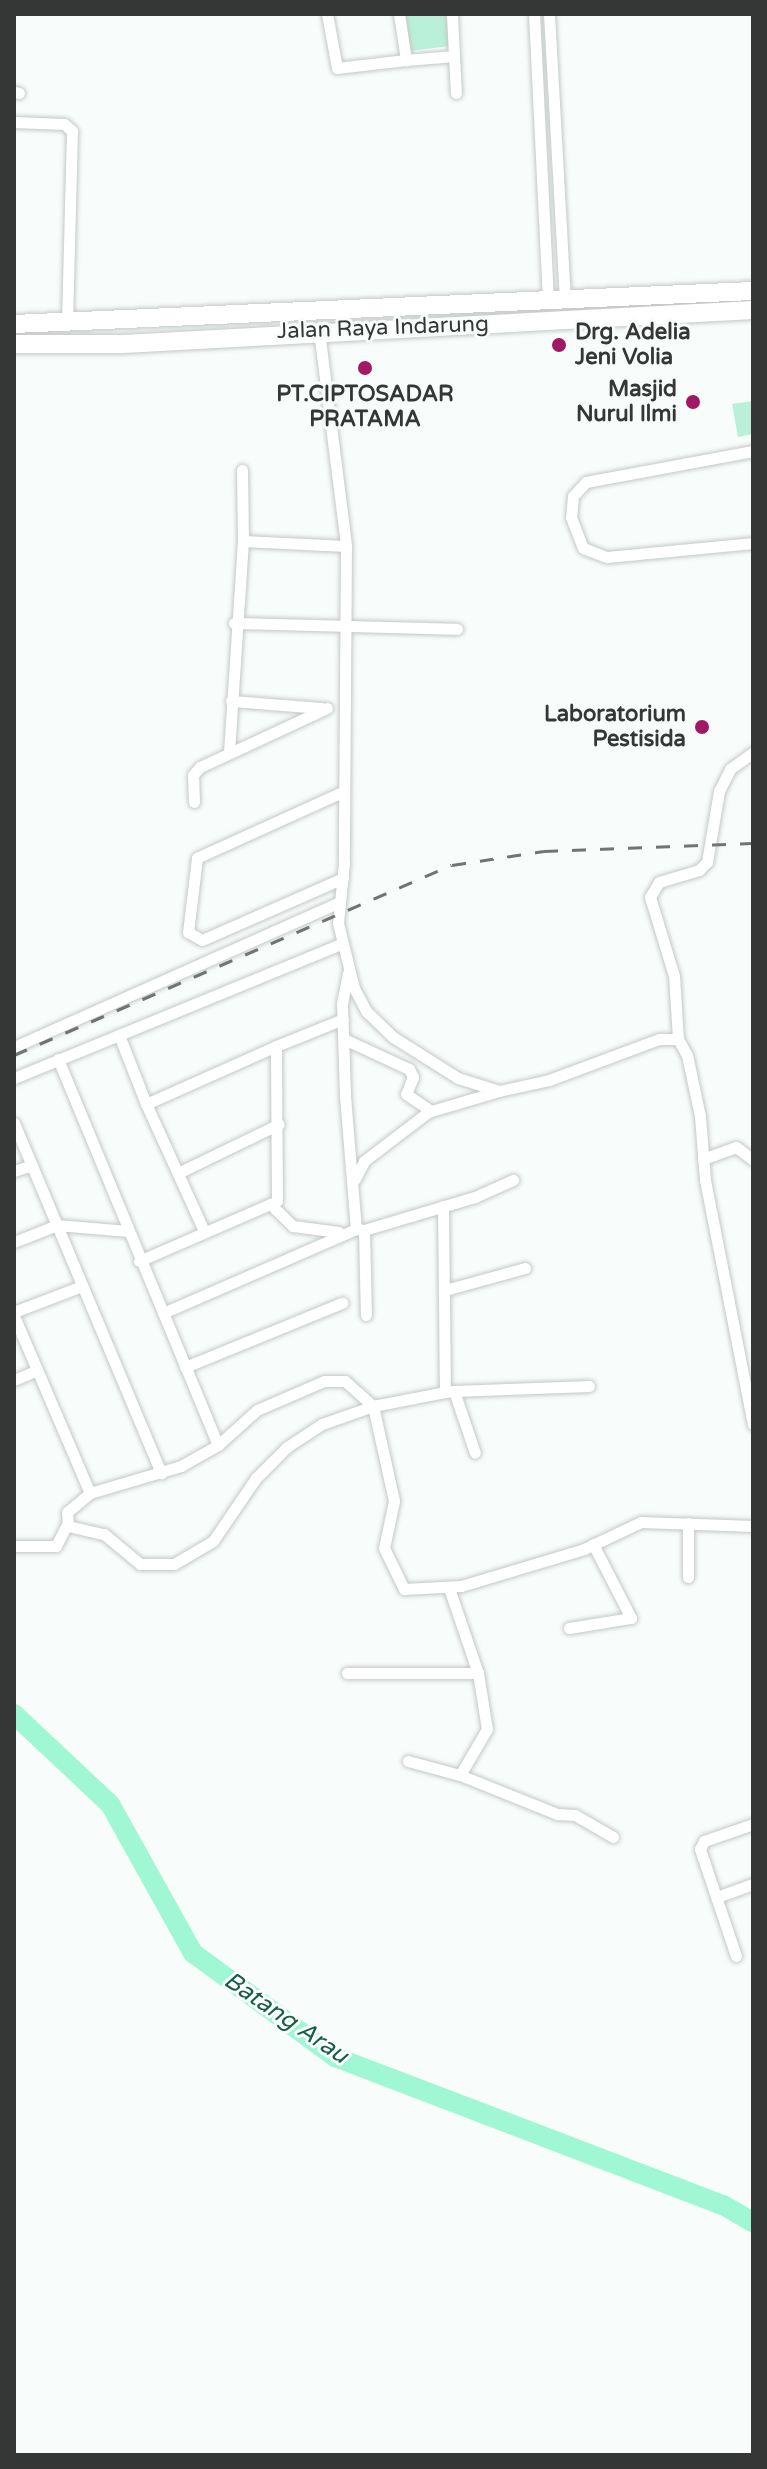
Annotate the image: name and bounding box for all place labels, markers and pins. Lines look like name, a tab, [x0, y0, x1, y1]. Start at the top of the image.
place label: Drg. Adelia Jeni Volia	[575, 319, 691, 370]
marker: Drg. Adelia Jeni Volia	[550, 336, 568, 354]
marker: PT.CIPTOSADAR PRATAMA	[356, 359, 374, 377]
place label: Masjid Nurul Ilmi	[576, 376, 677, 428]
place label: PT.CIPTOSADAR PRATAMA	[276, 381, 454, 432]
marker: Masjid Nurul Ilmi	[684, 393, 702, 411]
place label: Laboratorium Pestisida	[544, 701, 686, 752]
marker: Laboratorium Pestisida	[693, 718, 711, 736]

